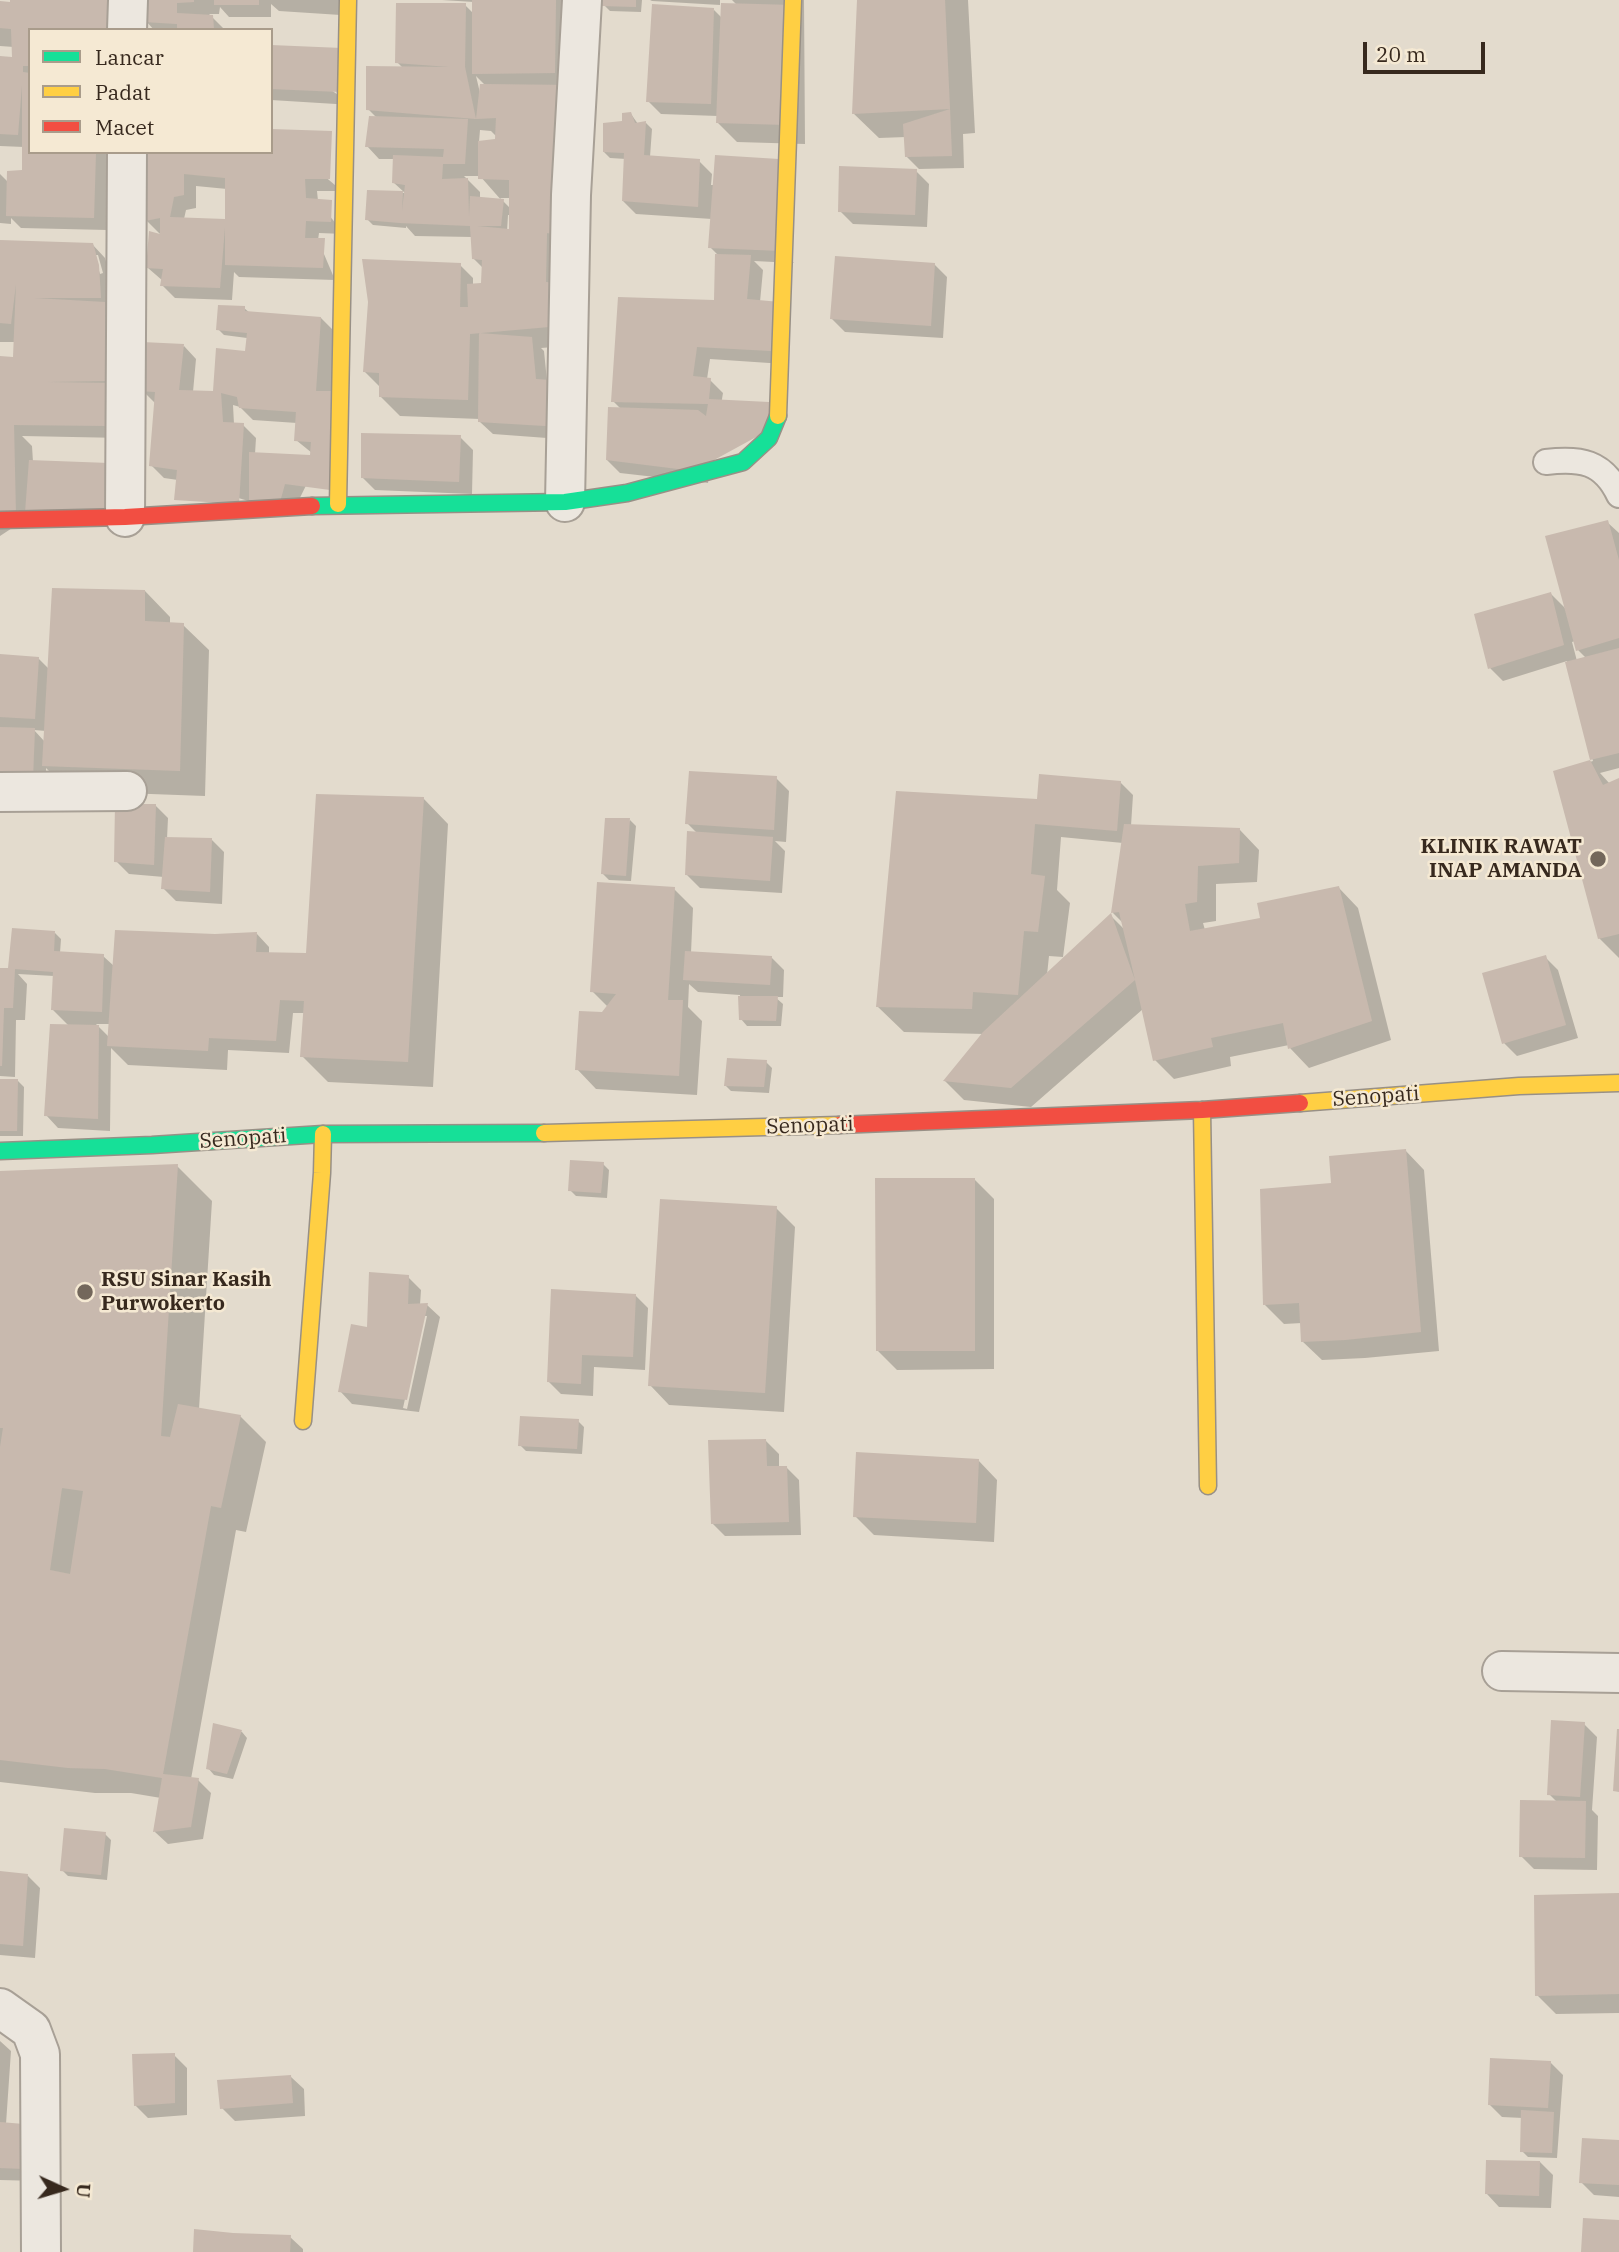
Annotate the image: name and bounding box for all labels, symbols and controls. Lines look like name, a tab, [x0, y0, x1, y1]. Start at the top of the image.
legend	[28, 28, 273, 154]
scale bar	[1367, 28, 1490, 72]
text: 20 m	[1376, 40, 1426, 68]
text: Lancar	[95, 43, 164, 71]
text: Padat	[95, 78, 151, 106]
text: Macet	[95, 113, 154, 141]
place label: KLINIK RAWAT INAP AMANDA	[1421, 834, 1582, 884]
marker: KLINIK RAWAT INAP AMANDA	[1588, 849, 1608, 869]
street label: Senopati	[1332, 1081, 1420, 1113]
street label: Senopati	[766, 1112, 854, 1140]
street label: Senopati	[199, 1123, 287, 1155]
place label: RSU Sinar Kasih Purwokerto	[101, 1267, 271, 1317]
marker: RSU Sinar Kasih Purwokerto	[75, 1282, 95, 1302]
north arrow	[28, 2154, 98, 2224]
text: U	[71, 2182, 96, 2199]

